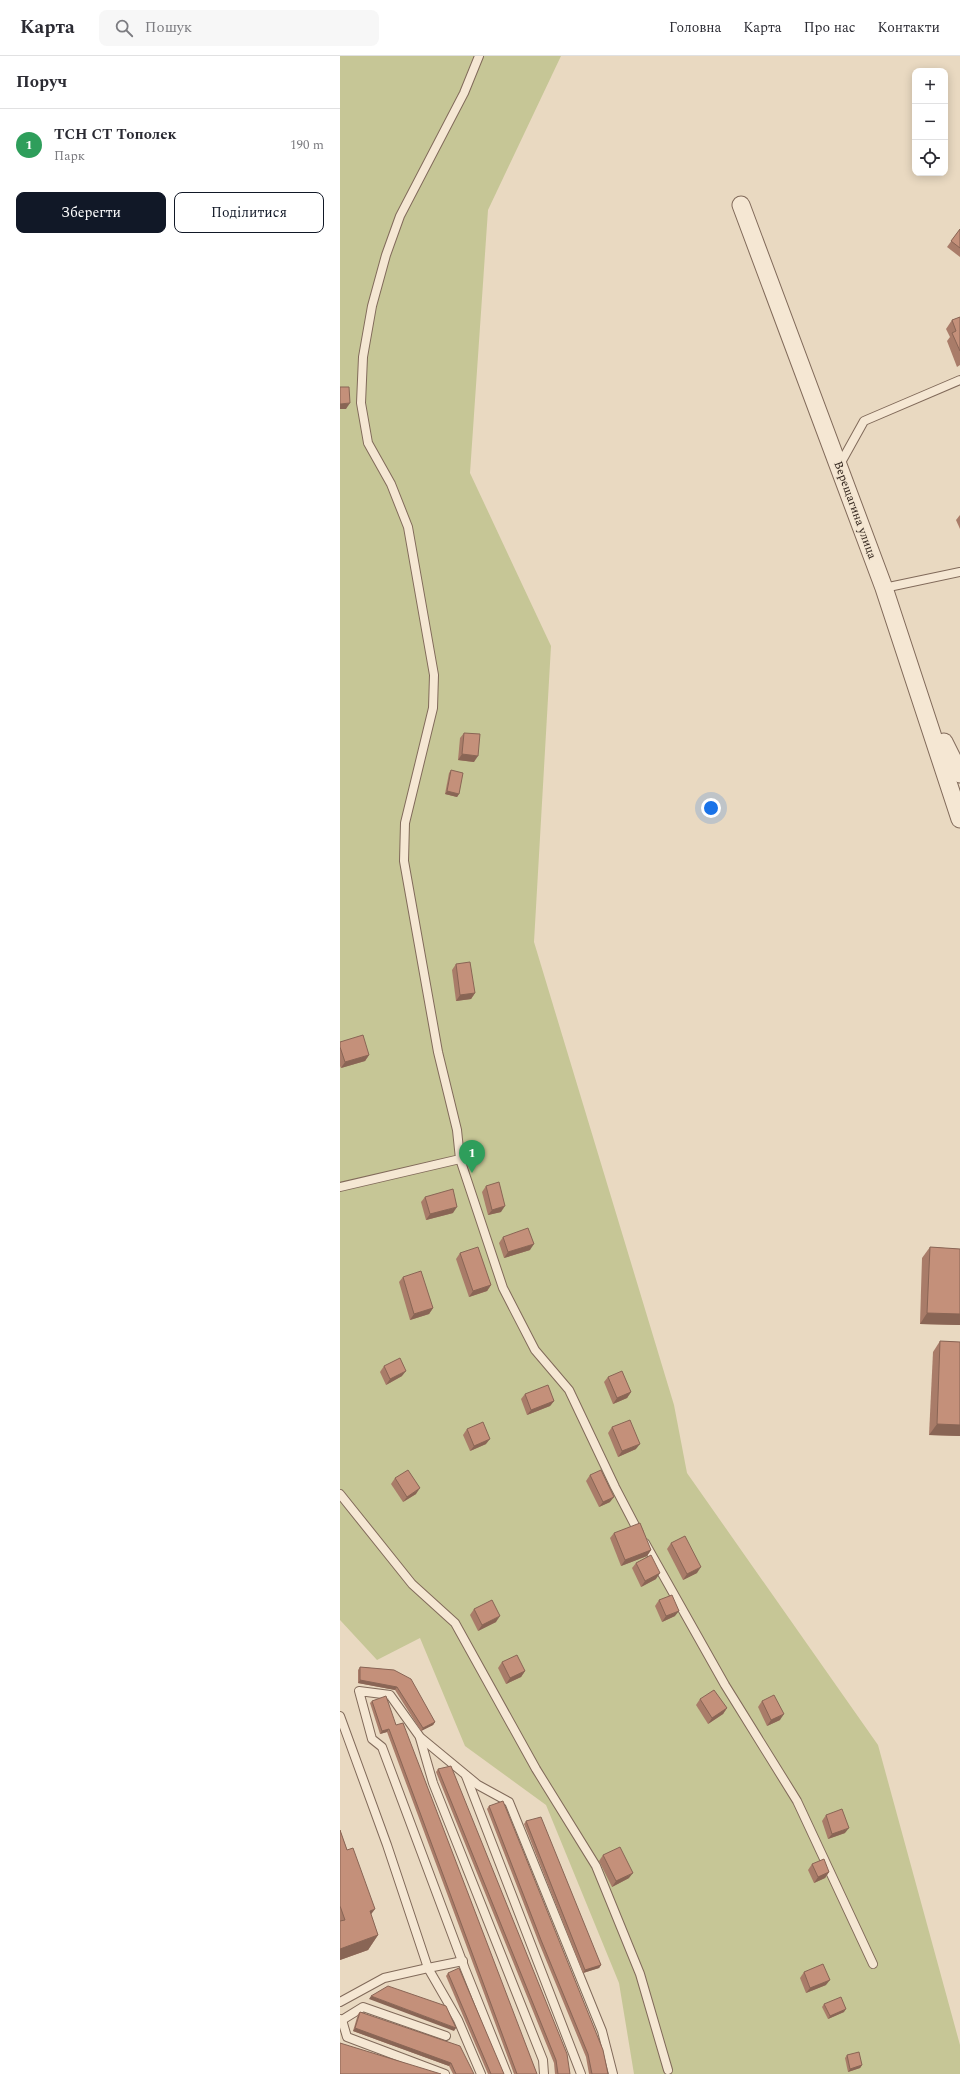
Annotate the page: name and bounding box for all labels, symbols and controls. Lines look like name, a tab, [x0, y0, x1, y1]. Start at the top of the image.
search box	[99, 10, 379, 46]
text: Карта	[20, 13, 75, 42]
text: Пошук	[145, 16, 192, 39]
icon: search	[113, 17, 135, 39]
text: Головна	[669, 17, 721, 38]
text: Карта	[743, 17, 782, 38]
text: Про нас	[804, 17, 856, 38]
text: Контакти	[878, 17, 940, 38]
map controls	[912, 68, 948, 176]
button: +	[912, 68, 948, 104]
text: Поруч	[16, 69, 67, 95]
button: −	[912, 104, 948, 140]
text: ТСН СТ Тополек	[54, 123, 177, 146]
text: 1	[25, 135, 33, 155]
text: 190 m	[290, 135, 324, 155]
button: locate	[912, 140, 948, 176]
text: Парк	[54, 146, 85, 166]
button: Зберегти	[16, 192, 166, 233]
button: Поділитися	[174, 192, 324, 233]
street label: Верещагина улица	[828, 458, 882, 562]
your location	[701, 798, 721, 818]
pin: 1	[459, 1140, 485, 1173]

